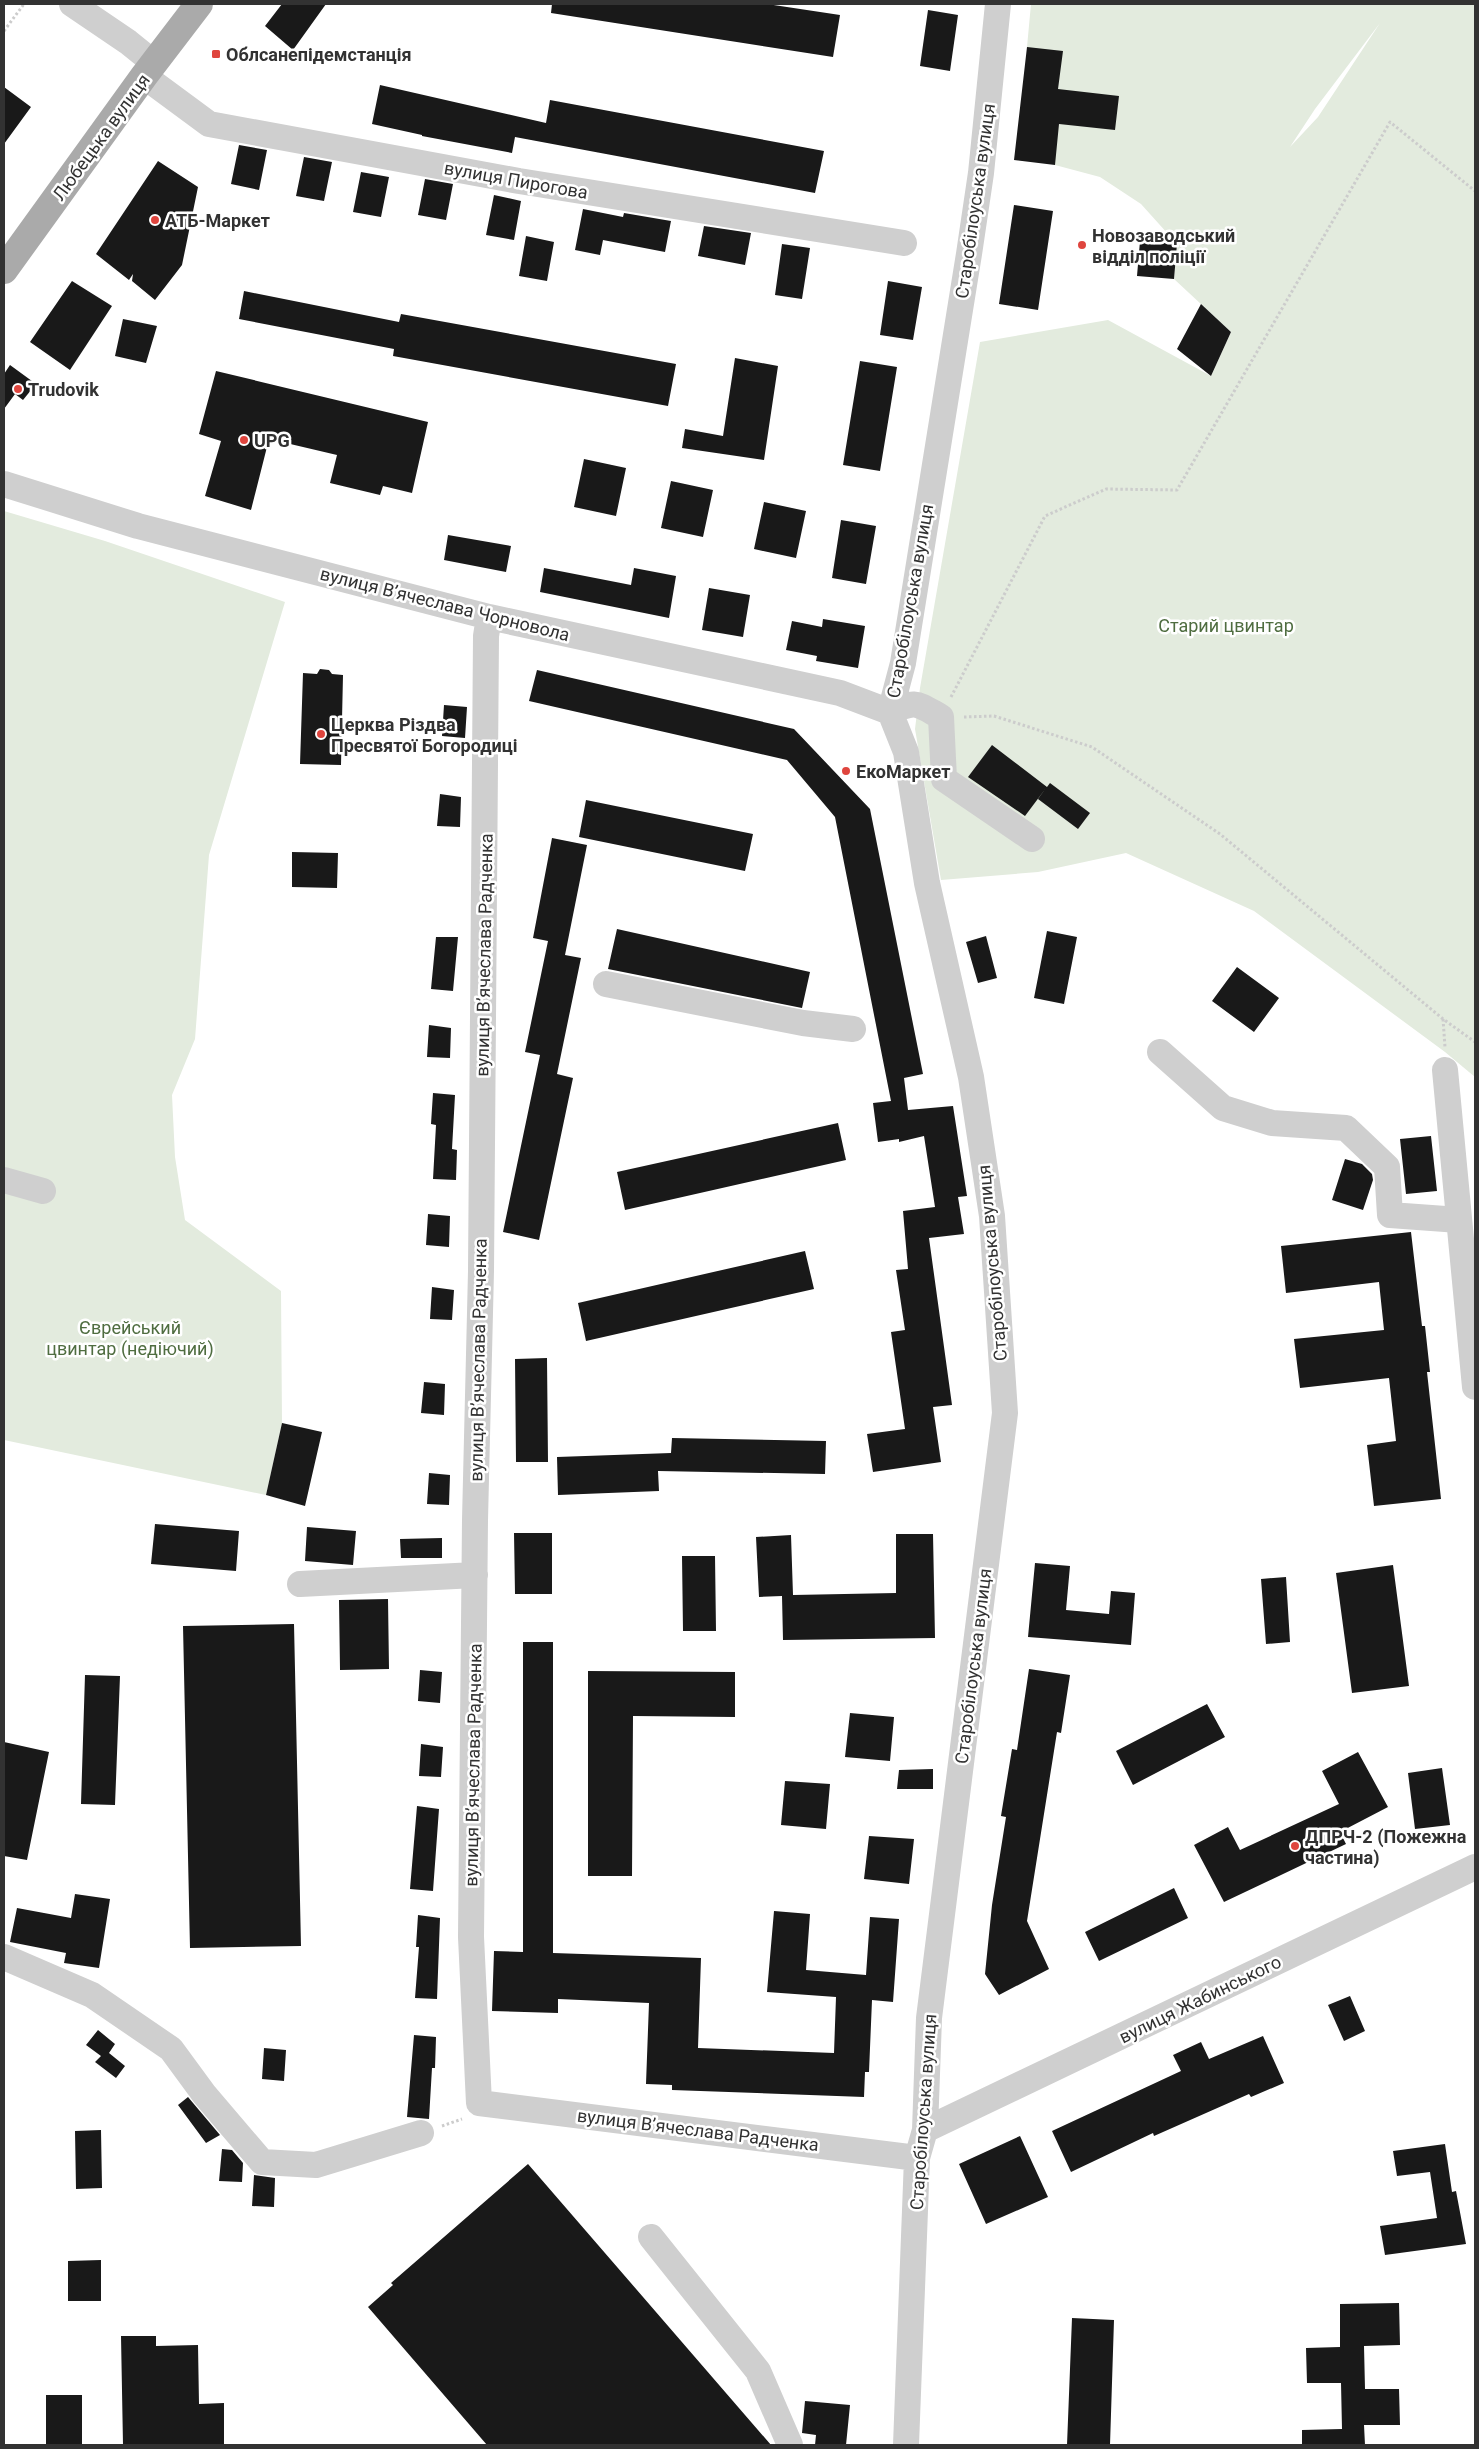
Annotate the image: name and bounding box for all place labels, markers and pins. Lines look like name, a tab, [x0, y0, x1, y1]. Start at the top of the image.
place label: Облсанепідемстанція	[226, 44, 412, 65]
marker: Облсанепідемстанція	[210, 48, 222, 60]
place label: АТБ-Маркет	[165, 210, 270, 231]
marker: АТБ-Маркет	[149, 214, 161, 226]
place label: Новозаводський відділ поліції	[1092, 225, 1235, 267]
marker: Новозаводський відділ поліції	[1076, 239, 1088, 251]
place label: Trudovik	[28, 379, 99, 400]
marker: Trudovik	[12, 383, 24, 395]
place label: UPG	[254, 430, 290, 451]
marker: UPG	[238, 434, 250, 446]
place label: Церква Різдва Пресвятої Богородиці	[331, 714, 517, 756]
marker: Церква Різдва Пресвятої Богородиці	[315, 728, 327, 740]
place label: ЕкоМаркет	[856, 761, 950, 782]
marker: ЕкоМаркет	[840, 765, 852, 777]
place label: ДПРЧ-2 (Пожежна частина)	[1305, 1826, 1467, 1869]
marker: ДПРЧ-2 (Пожежна частина)	[1289, 1840, 1301, 1852]

